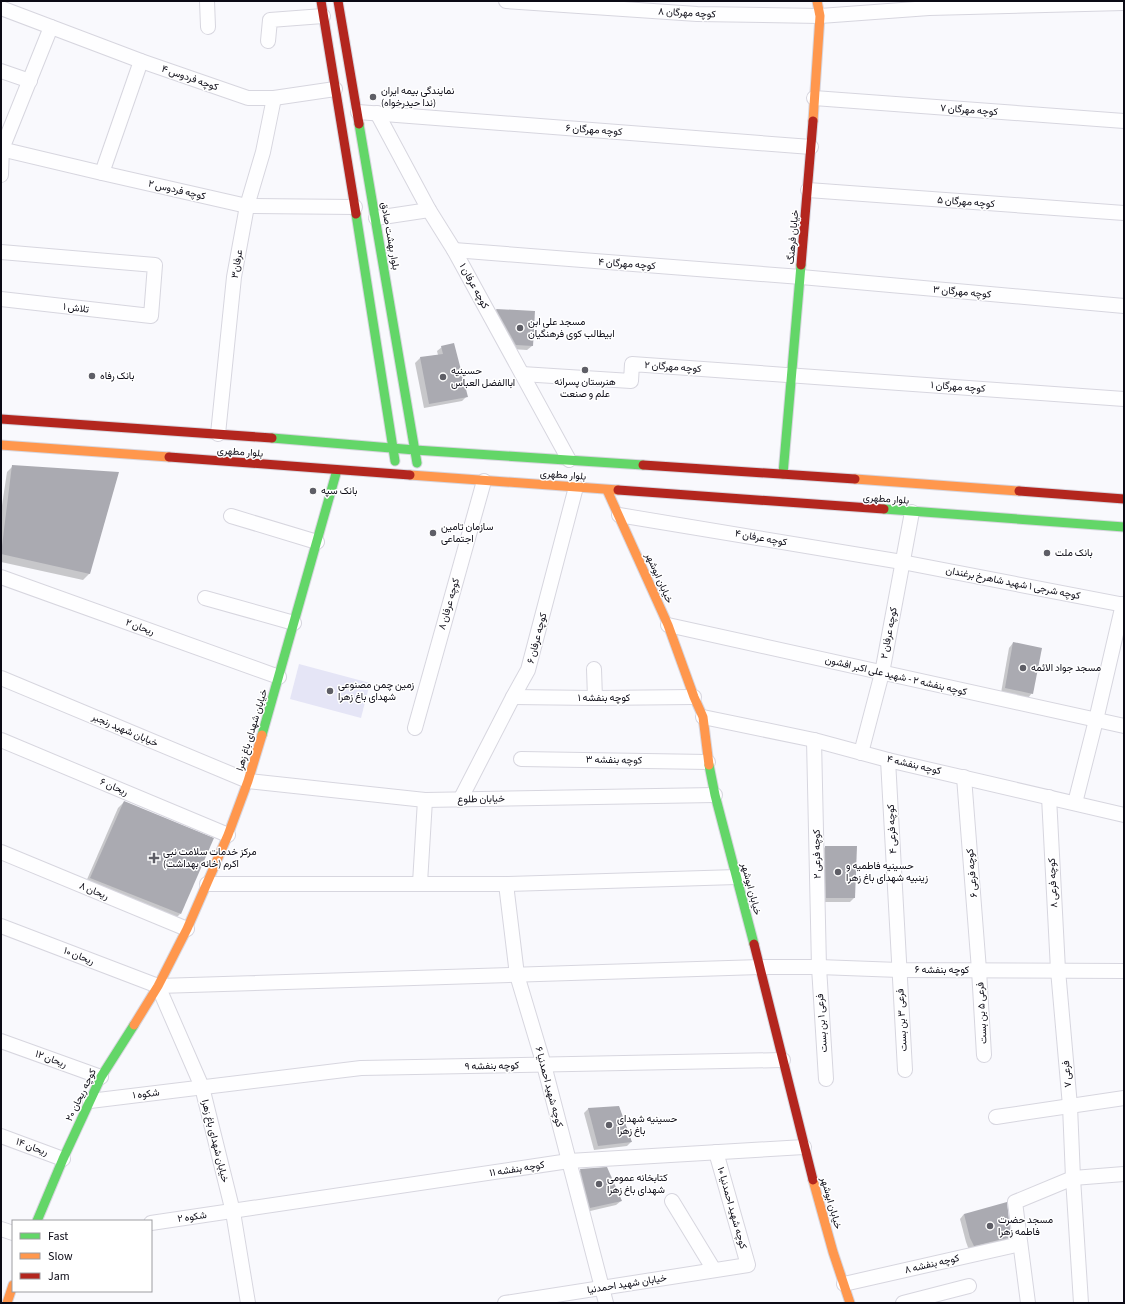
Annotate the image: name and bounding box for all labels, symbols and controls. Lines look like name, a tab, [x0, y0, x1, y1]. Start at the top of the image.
street label: کوچه مهرگان ۸	[658, 4, 717, 22]
street label: کوچه فردوس ۴	[160, 62, 221, 94]
place label: نمایندگی بیمه ایران (ندا حیدرخواه)	[381, 84, 455, 110]
marker: نمایندگی بیمه ایران (ندا حیدرخواه)	[368, 92, 378, 102]
street label: کوچه مهرگان ۷	[940, 101, 999, 119]
street label: کوچه مهرگان ۶	[565, 121, 623, 139]
street label: کوچه فردوس ۲	[147, 177, 208, 204]
street label: کوچه مهرگان ۵	[937, 193, 996, 211]
street label: بلوار بهشت صادق	[377, 201, 403, 271]
street label: خیابان فرهنگ	[784, 209, 802, 265]
street label: عرفان۳	[228, 249, 246, 279]
street label: کوچه مهرگان ۴	[598, 255, 657, 273]
street label: کوچه عرفان ۱	[456, 261, 493, 312]
street label: کوچه مهرگان ۳	[932, 282, 992, 302]
street label: تلاش ۱	[62, 299, 90, 317]
place label: مسجد علی ابن ابیطالب کوی فرهنگیان	[528, 315, 614, 341]
marker: مسجد علی ابن ابیطالب کوی فرهنگیان	[515, 323, 525, 333]
street label: کوچه مهرگان ۲	[644, 358, 703, 376]
place label: حسینیه اباالفضل العباس	[451, 364, 515, 390]
marker: هنرستان پسرانه علم و صنعت	[580, 365, 590, 375]
place label: بانک رفاه	[100, 369, 134, 383]
marker: بانک رفاه	[87, 371, 97, 381]
marker: حسینیه اباالفضل العباس	[438, 372, 448, 382]
place label: هنرستان پسرانه علم و صنعت	[554, 375, 616, 401]
street label: کوچه مهرگان ۱	[930, 378, 986, 396]
street label: بلوار مطهری	[216, 443, 264, 461]
street label: بلوار مطهری	[539, 466, 587, 484]
place label: بانک سپه	[321, 484, 358, 498]
marker: بانک سپه	[308, 486, 318, 496]
street label: بلوار مطهری	[862, 490, 910, 508]
place label: سازمان تامین اجتماعی	[441, 520, 493, 546]
street label: کوچه عرفان ۴	[734, 527, 789, 550]
marker: سازمان تامین اجتماعی	[428, 528, 438, 538]
place label: بانک ملت	[1055, 546, 1093, 560]
marker: بانک ملت	[1042, 548, 1052, 558]
street label: خیابان ابوشهر	[641, 550, 676, 606]
street label: کوچه شرجی ۱ شهید شاهرخ برغندان	[945, 563, 1082, 603]
street label: کوچه عرفان ۸	[435, 576, 463, 631]
street label: کوچه عرفان ۲	[877, 605, 901, 660]
street label: کوچه عرفان ۶	[524, 611, 551, 665]
street label: ریحان ۲	[124, 615, 156, 639]
street label: کوچه بنفشه ۲ - شهید علی اکبر افشون	[824, 653, 969, 699]
place label: مسجد جواد الائمه	[1031, 661, 1101, 675]
marker: مسجد جواد الائمه	[1018, 663, 1028, 673]
place label: زمین چمن مصنوعی شهدای باغ زهرا	[338, 678, 414, 704]
marker: زمین چمن مصنوعی شهدای باغ زهرا	[325, 686, 335, 696]
street label: خیابان شهدای باغ‌ زهرا	[233, 687, 271, 773]
street label: کوچه بنفشه ۱	[578, 691, 631, 705]
street label: خیابان شهید رنجبر	[89, 709, 161, 750]
street label: کوچه بنفشه ۴	[885, 752, 943, 778]
street label: کوچه بنفشه ۳	[586, 753, 643, 767]
street label: ریحان ۶	[98, 775, 130, 799]
street label: خیابان طلوع	[457, 792, 505, 806]
street label: کوچه فرعی ۴	[884, 803, 900, 854]
street label: کوچه فرعی ۲	[810, 829, 824, 879]
place label: مرکز خدمات سلامت نبی اکرم (خانه بهداشت)	[163, 845, 257, 871]
street label: کوچه فرعی ۶	[963, 847, 981, 898]
marker: مرکز خدمات سلامت نبی اکرم (خانه بهداشت)	[148, 852, 160, 864]
street label: کوچه فرعی ۸	[1045, 857, 1061, 908]
place label: حسینیه فاطمیه و زینبیه شهدای باغ زهرا	[846, 859, 928, 885]
street label: خیابان ابوشهر	[737, 860, 765, 917]
marker: حسینیه فاطمیه و زینبیه شهدای باغ زهرا	[833, 867, 843, 877]
street label: ریحان ۸	[77, 879, 111, 903]
street label: ریحان ۱۰	[62, 944, 96, 968]
street label: کوچه بنفشه ۶	[915, 963, 970, 977]
street label: فرعی ۵ بن بست	[973, 981, 991, 1044]
street label: فرعی ۳ بن بست	[893, 988, 911, 1052]
street label: فرعی ۱ بن بست	[813, 993, 831, 1053]
street label: کوچه شهید احمدنیا ۶	[532, 1045, 567, 1129]
street label: ریحان ۱۲	[33, 1047, 69, 1071]
street label: کوچه بنفشه ۹	[465, 1059, 520, 1073]
street label: فرعی ۷	[1059, 1059, 1075, 1088]
street label: کوچه ریحان ۲۰	[62, 1066, 100, 1124]
street label: شکوه ۱	[132, 1085, 160, 1103]
street label: خیابان شهدای باغ زهرا	[198, 1098, 232, 1184]
place label: حسینیه شهدای باغ زهرا	[617, 1112, 678, 1138]
marker: حسینیه شهدای باغ زهرا	[604, 1120, 614, 1130]
street label: ریحان ۱۴	[14, 1135, 50, 1159]
street label: کوچه بنفشه ۱۱	[489, 1158, 546, 1180]
street label: کوچه شهید احمدنیا ۱۰	[714, 1165, 751, 1251]
place label: کتابخانه عمومی شهدای باغ زهرا	[607, 1171, 668, 1197]
street label: خیابان ابوشهر	[817, 1174, 845, 1231]
marker: کتابخانه عمومی شهدای باغ زهرا	[594, 1179, 604, 1189]
street label: شکوه ۲	[176, 1208, 208, 1226]
place label: مسجد حضرت فاطمه زهرا	[998, 1213, 1053, 1239]
legend	[12, 1220, 152, 1292]
marker: مسجد حضرت فاطمه زهرا	[985, 1221, 995, 1231]
text: Fast	[48, 1228, 68, 1245]
text: Slow	[48, 1248, 73, 1265]
street label: کوچه بنفشه ۸	[903, 1251, 961, 1277]
text: Jam	[48, 1268, 70, 1285]
street label: خیابان شهید احمدنیا	[586, 1271, 668, 1297]

